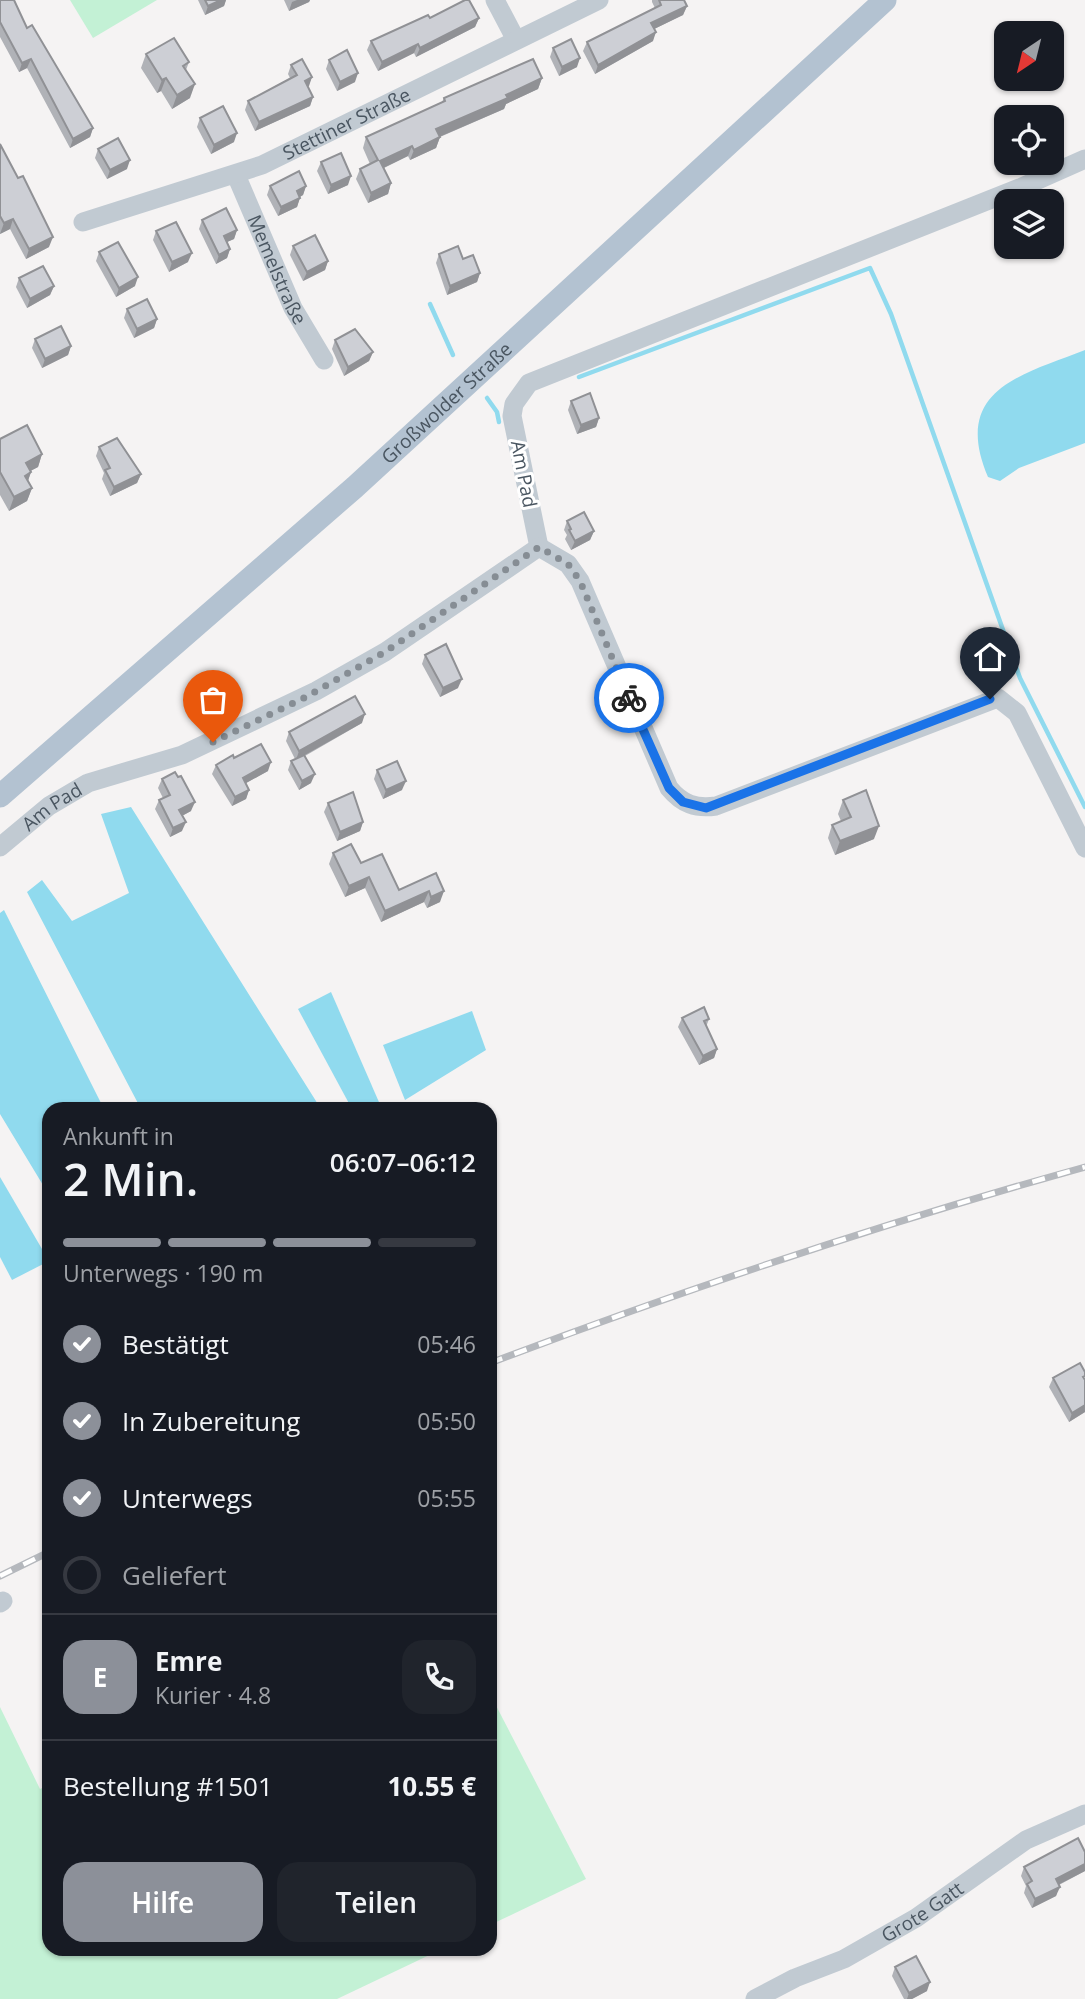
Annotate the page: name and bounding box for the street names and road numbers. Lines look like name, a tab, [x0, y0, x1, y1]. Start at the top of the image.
street label: Stettiner Straße	[278, 81, 415, 166]
street label: Memelstraße	[241, 211, 313, 329]
street label: Großwolder Straße	[376, 336, 518, 470]
street label: Am Pad	[505, 438, 543, 510]
street label: Am Pad	[16, 776, 87, 836]
street label: Grote Gatt	[876, 1875, 969, 1948]

